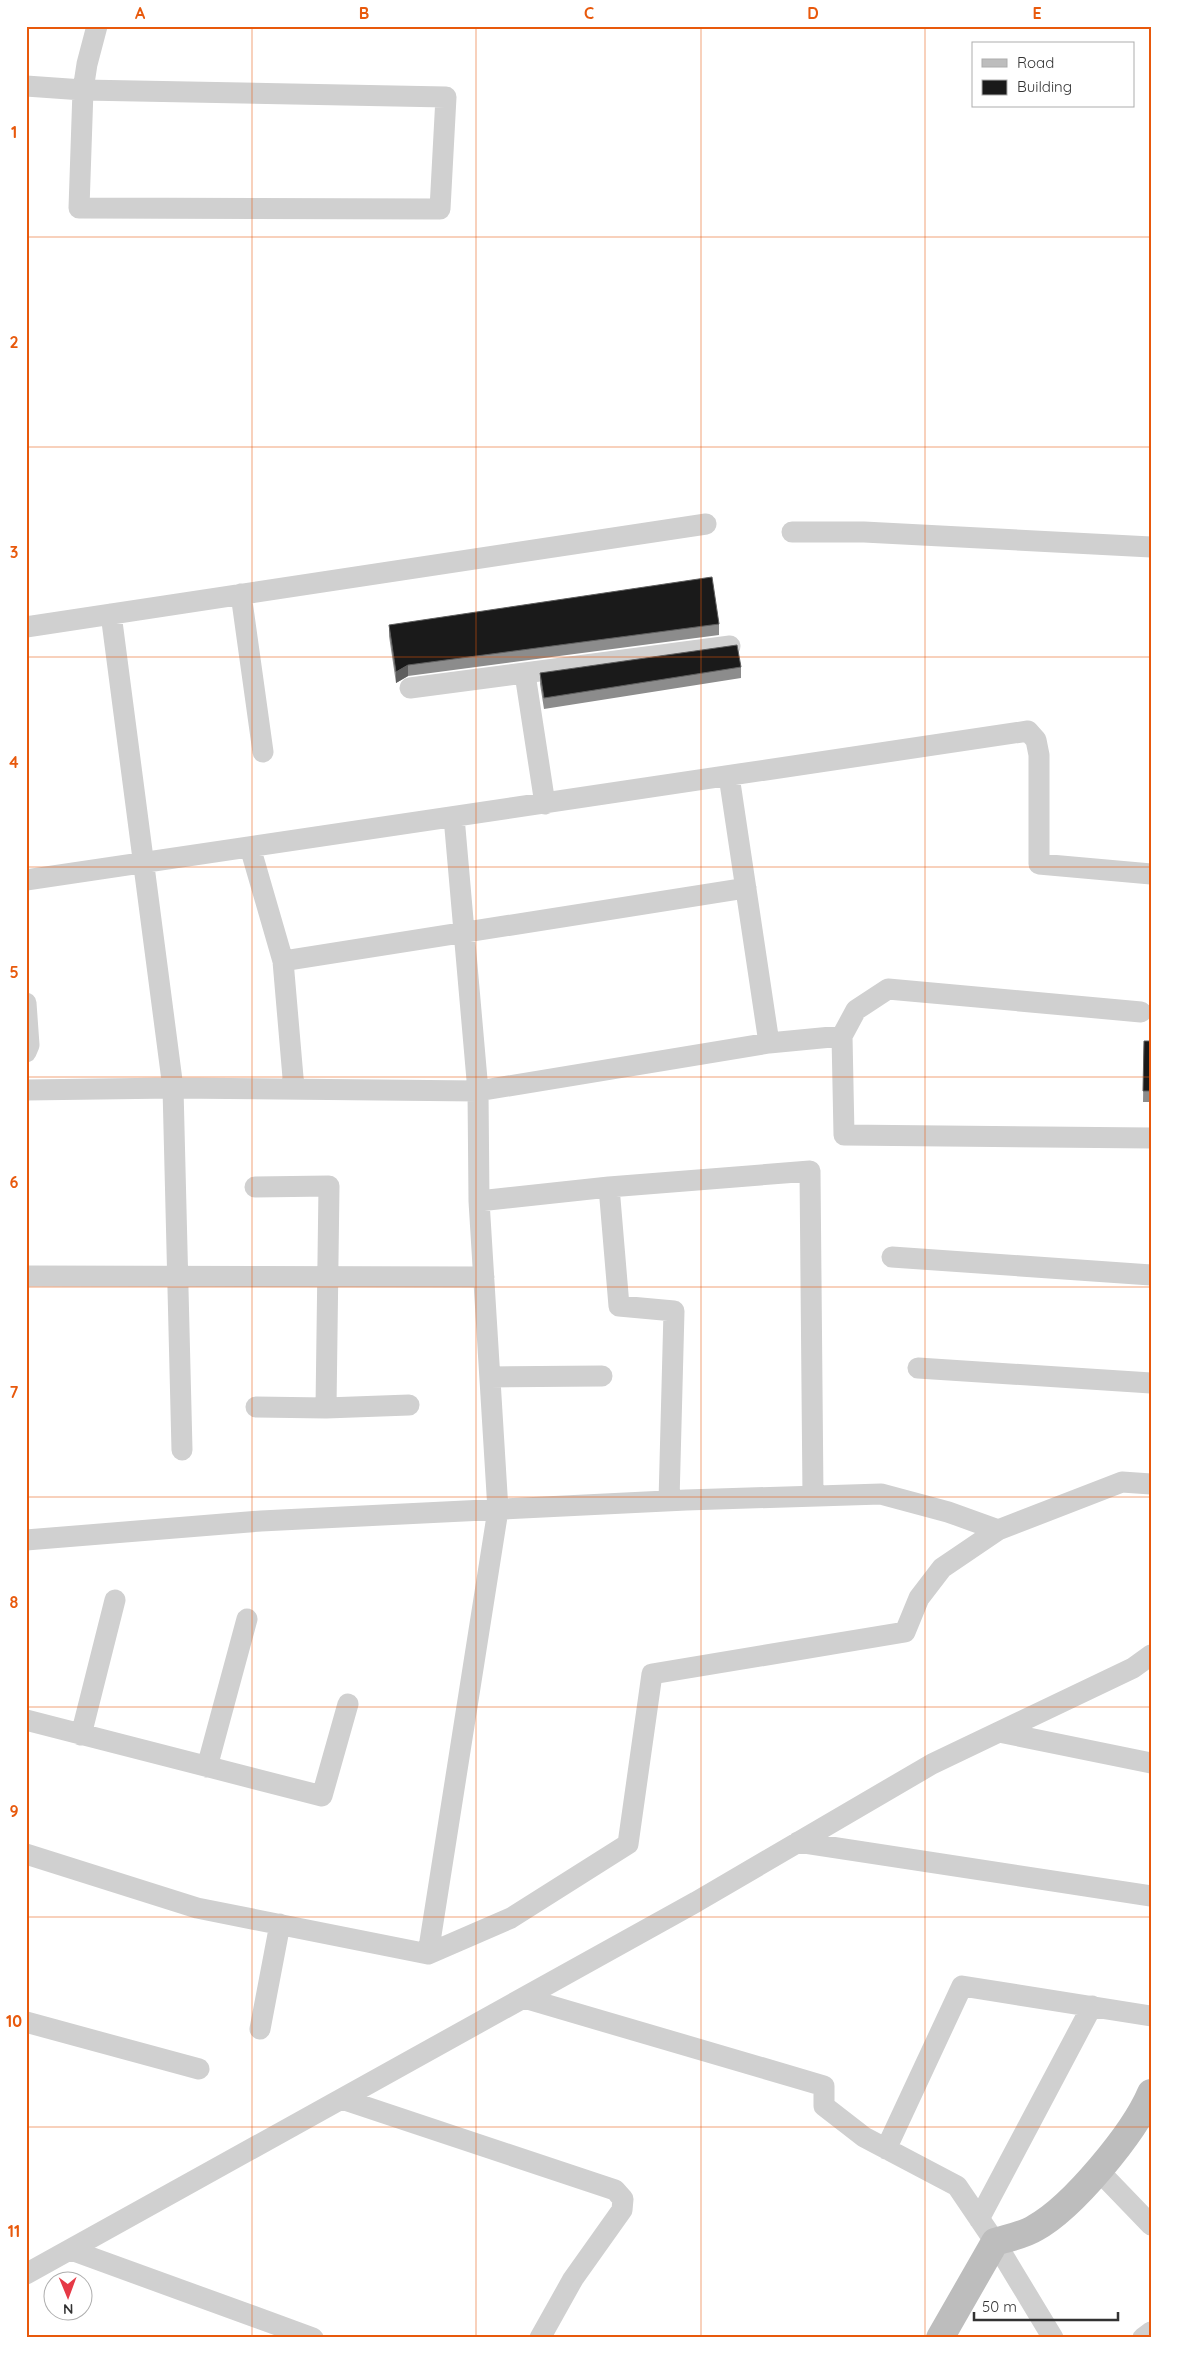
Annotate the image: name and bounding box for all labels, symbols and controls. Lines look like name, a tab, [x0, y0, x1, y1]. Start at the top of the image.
text: A	[135, 3, 146, 23]
text: B	[359, 3, 369, 23]
text: C	[584, 3, 594, 23]
text: D	[807, 3, 819, 23]
text: E	[1032, 3, 1042, 23]
legend	[972, 42, 1134, 108]
text: Road	[1017, 53, 1054, 72]
text: Building	[1017, 77, 1072, 96]
text: 1	[11, 122, 17, 142]
text: 2	[9, 332, 19, 352]
text: 3	[10, 542, 18, 562]
text: 4	[9, 752, 19, 772]
text: 5	[9, 962, 19, 982]
text: 6	[10, 1172, 19, 1192]
text: 7	[10, 1382, 19, 1402]
text: 8	[10, 1592, 19, 1612]
text: 9	[9, 1801, 19, 1821]
text: 10	[6, 2011, 22, 2031]
text: 11	[8, 2221, 20, 2241]
north arrow	[42, 2272, 92, 2322]
scale bar	[974, 2289, 1118, 2321]
text: 50 m	[982, 2297, 1017, 2316]
text: N	[63, 2300, 74, 2318]

